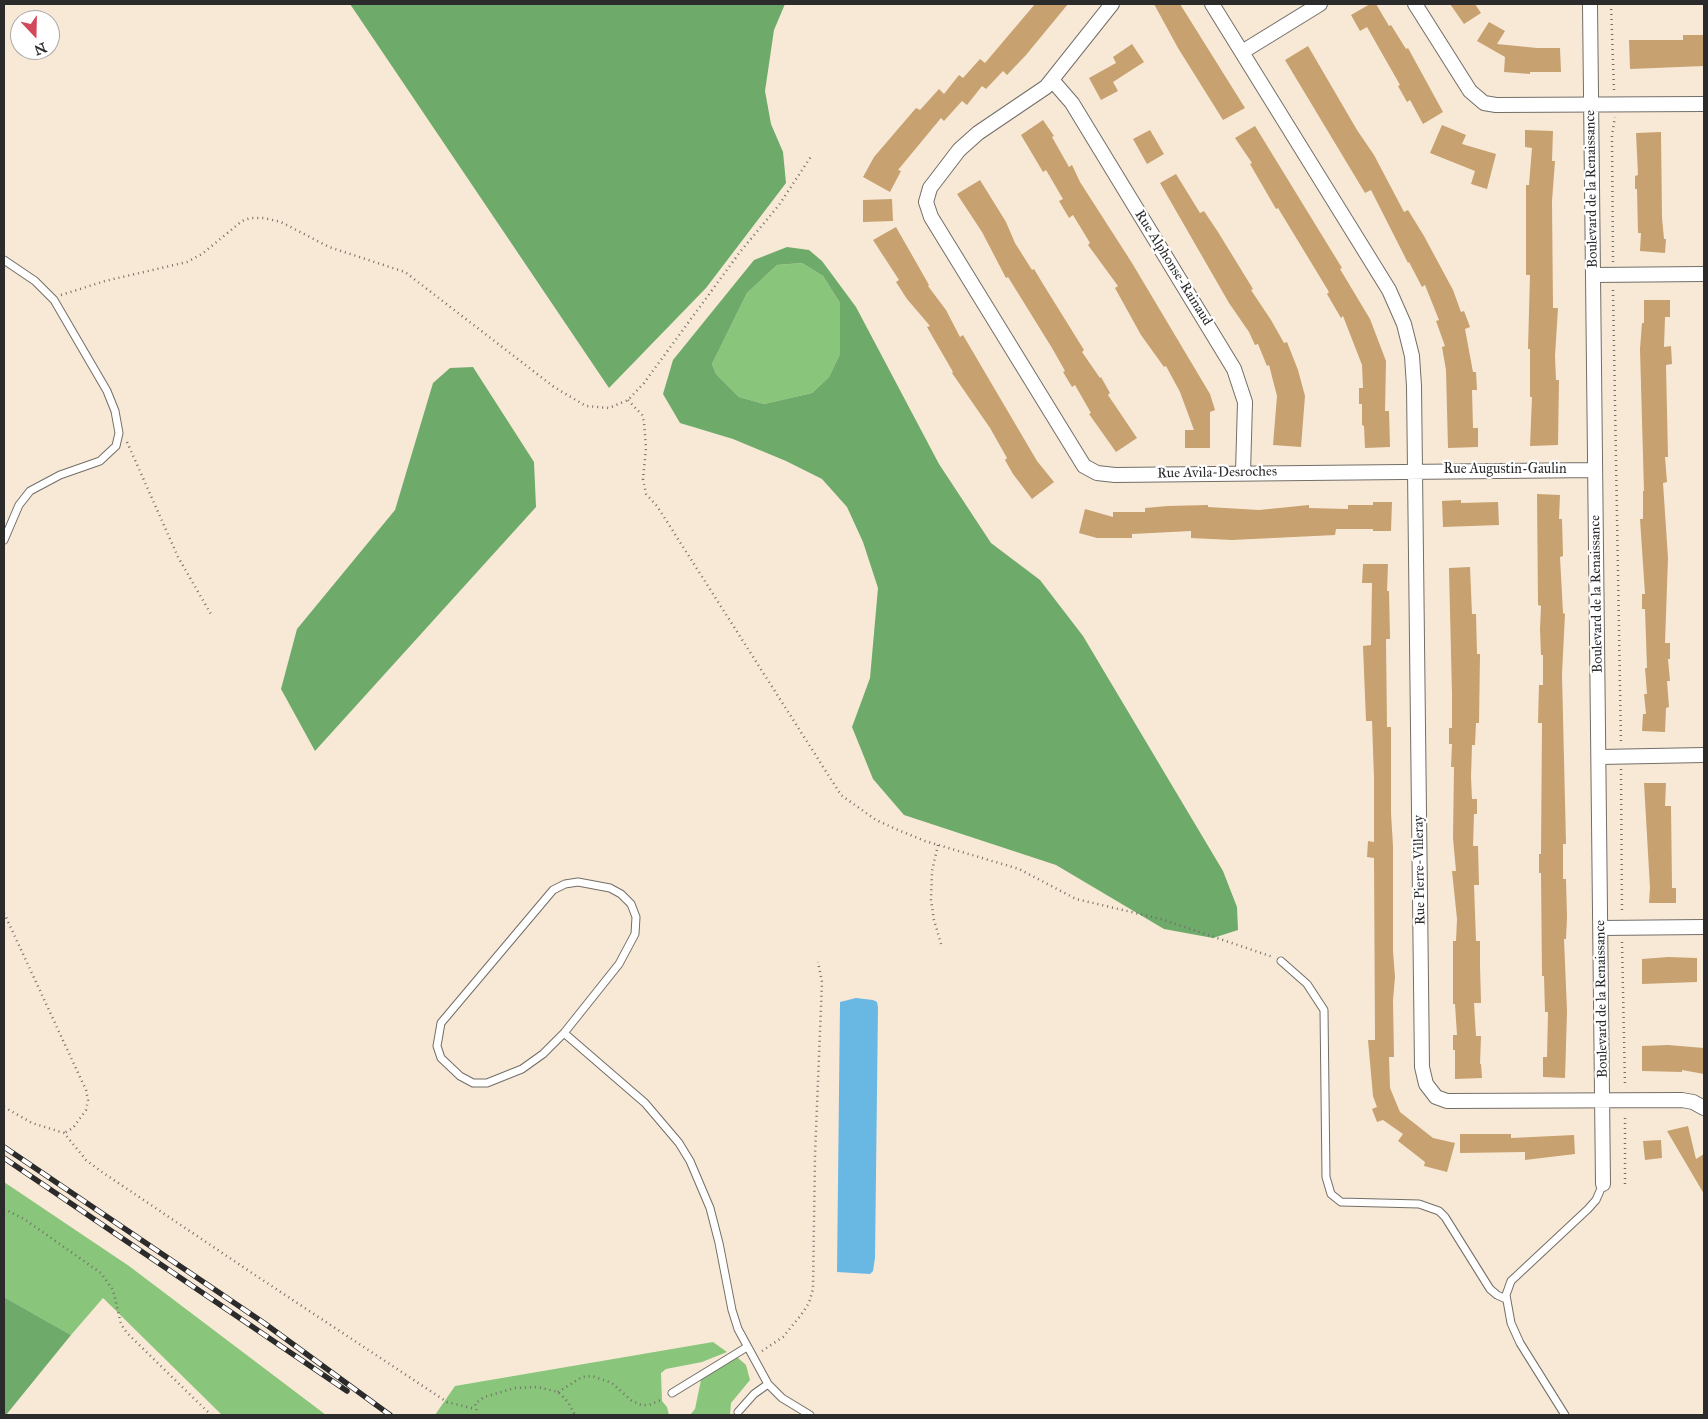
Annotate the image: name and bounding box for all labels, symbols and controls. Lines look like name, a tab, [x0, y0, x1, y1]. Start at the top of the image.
north arrow	[10, 10, 60, 60]
text: N	[32, 38, 49, 59]
street label: Boulevard de la Renaissance	[1582, 110, 1602, 268]
street label: Rue Alphonse-Rainaud	[1131, 207, 1215, 329]
street label: Rue Augustin-Gaulin	[1444, 462, 1566, 478]
street label: Rue Avila-Desroches	[1157, 464, 1277, 482]
street label: Boulevard de la Renaissance	[1587, 515, 1607, 673]
street label: Rue Pierre-Villeray	[1411, 815, 1429, 925]
street label: Boulevard de la Renaissance	[1592, 920, 1612, 1078]

